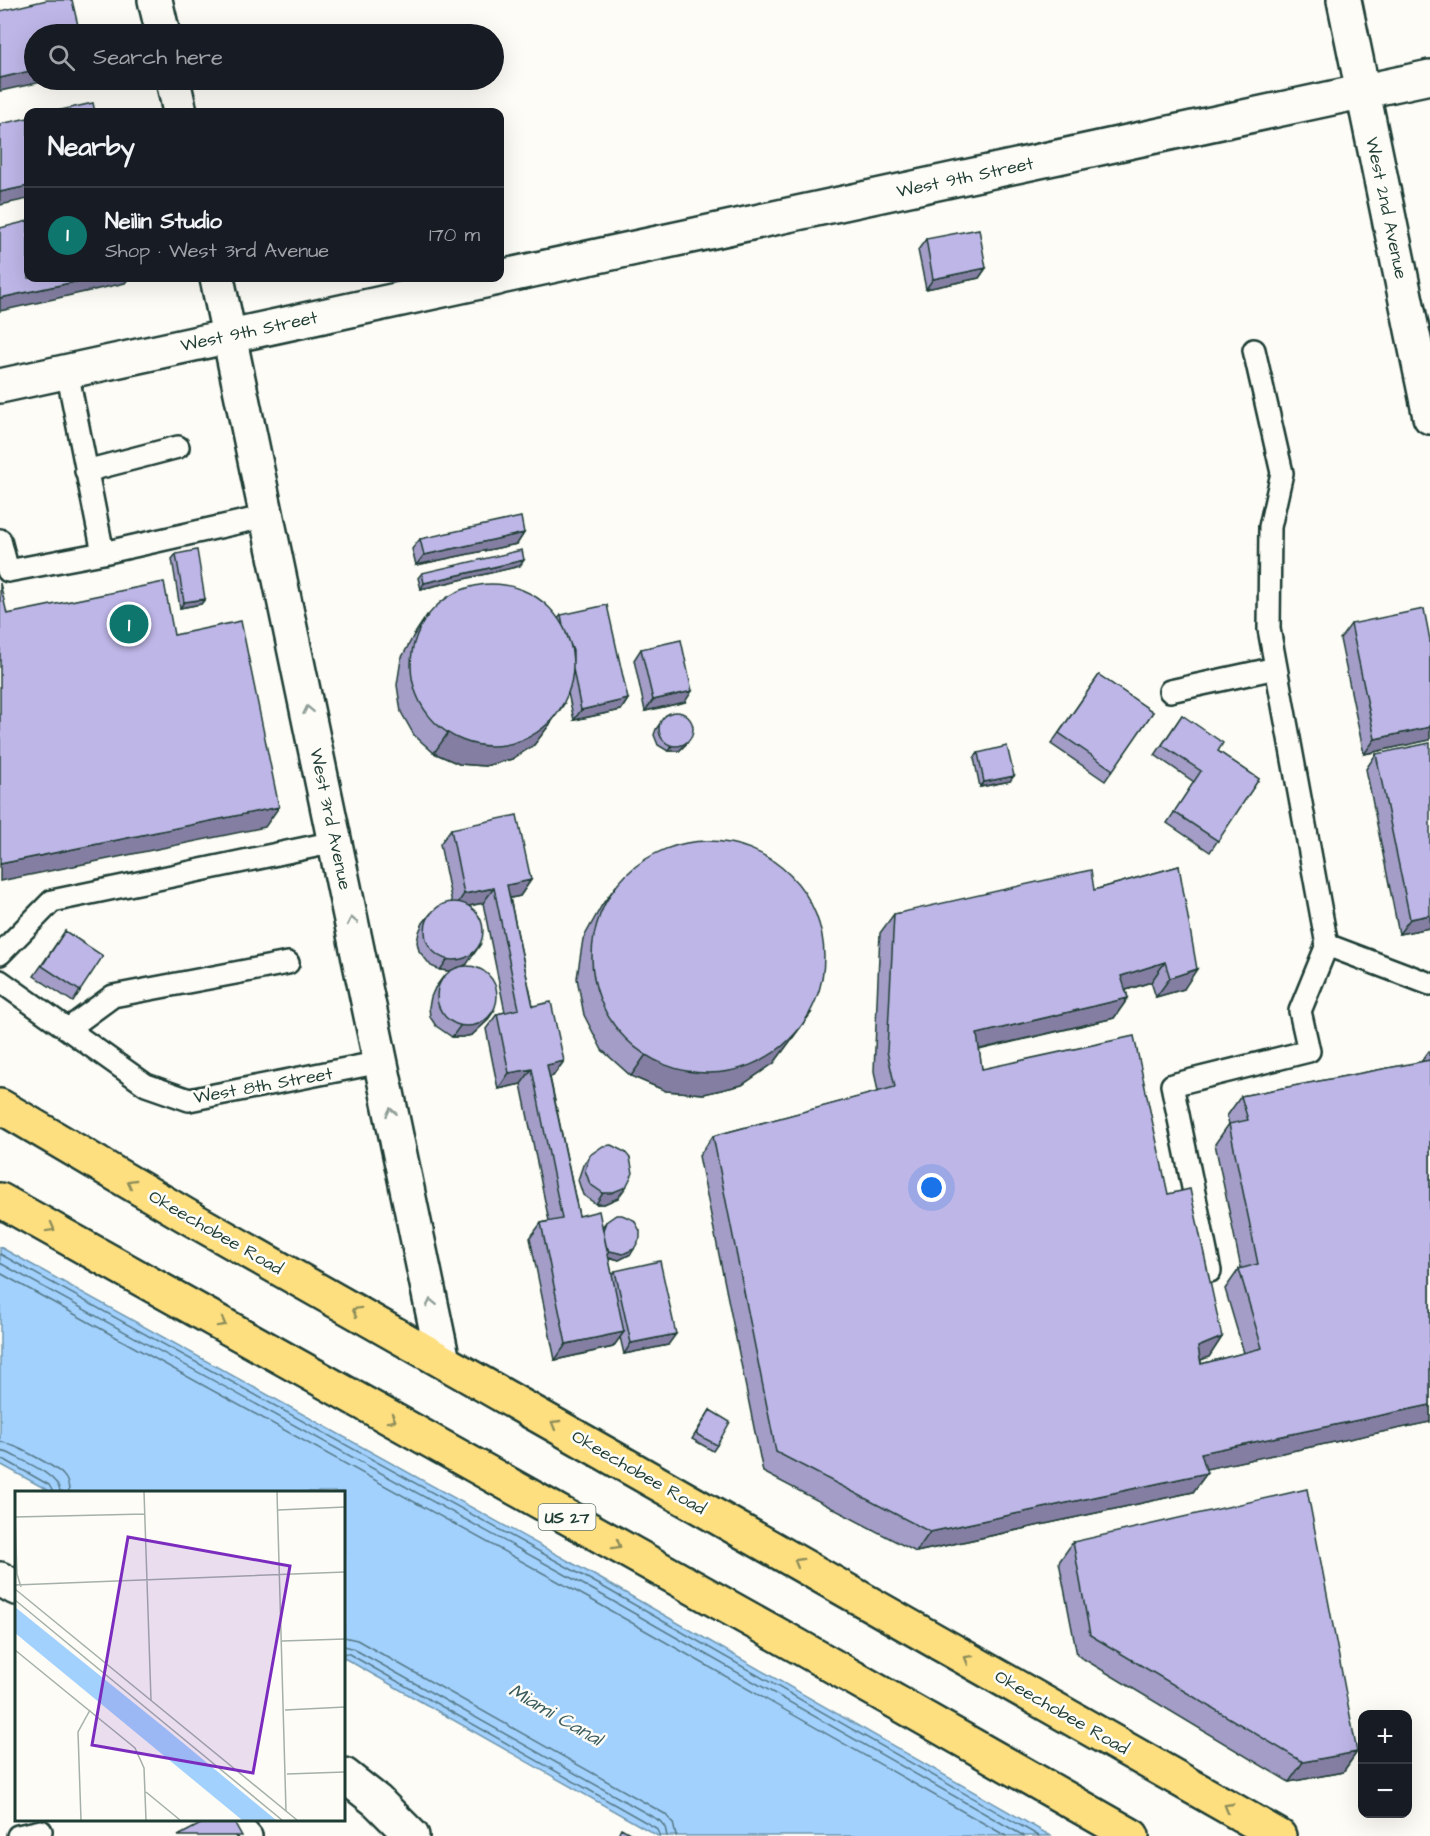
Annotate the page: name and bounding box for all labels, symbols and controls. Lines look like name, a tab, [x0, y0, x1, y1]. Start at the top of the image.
search box	[24, 24, 504, 90]
icon: search	[45, 41, 78, 74]
text: Search here	[93, 42, 223, 73]
text: Nearby	[48, 129, 135, 165]
street label: West 2nd Avenue	[1359, 135, 1414, 282]
street label: West 9th Street	[894, 151, 1037, 204]
text: Neilin Studio	[105, 206, 222, 237]
text: 1	[66, 221, 69, 249]
text: 170 m	[429, 221, 480, 249]
text: Shop · West 3rd Avenue	[105, 237, 329, 265]
street label: West 9th Street	[178, 305, 321, 358]
pin: 1	[110, 602, 148, 646]
one-way arrow	[302, 705, 315, 715]
street label: West 3rd Avenue	[303, 746, 358, 892]
one-way arrow	[346, 917, 359, 927]
street label: West 8th Street	[192, 1061, 335, 1110]
one-way arrow	[386, 1108, 399, 1118]
your location	[917, 1173, 946, 1202]
one-way arrow	[127, 1179, 138, 1191]
street label: Okeechobee Road	[144, 1184, 287, 1281]
one-way arrow	[45, 1221, 55, 1232]
one-way arrow	[425, 1299, 438, 1309]
one-way arrow	[351, 1307, 362, 1318]
one-way arrow	[215, 1316, 226, 1327]
one-way arrow	[385, 1411, 396, 1423]
one-way arrow	[551, 1420, 562, 1432]
street label: Okeechobee Road	[567, 1424, 710, 1521]
inset map	[15, 1491, 345, 1821]
road number: US 27	[538, 1504, 596, 1530]
one-way arrow	[611, 1538, 621, 1549]
one-way arrow	[794, 1558, 804, 1570]
one-way arrow	[963, 1655, 974, 1666]
street label: Okeechobee Road	[990, 1664, 1133, 1761]
water label: Miami Canal	[503, 1677, 610, 1754]
map controls	[1358, 1710, 1412, 1818]
button: +	[1358, 1710, 1412, 1764]
button: −	[1358, 1764, 1412, 1818]
one-way arrow	[1224, 1803, 1234, 1814]

